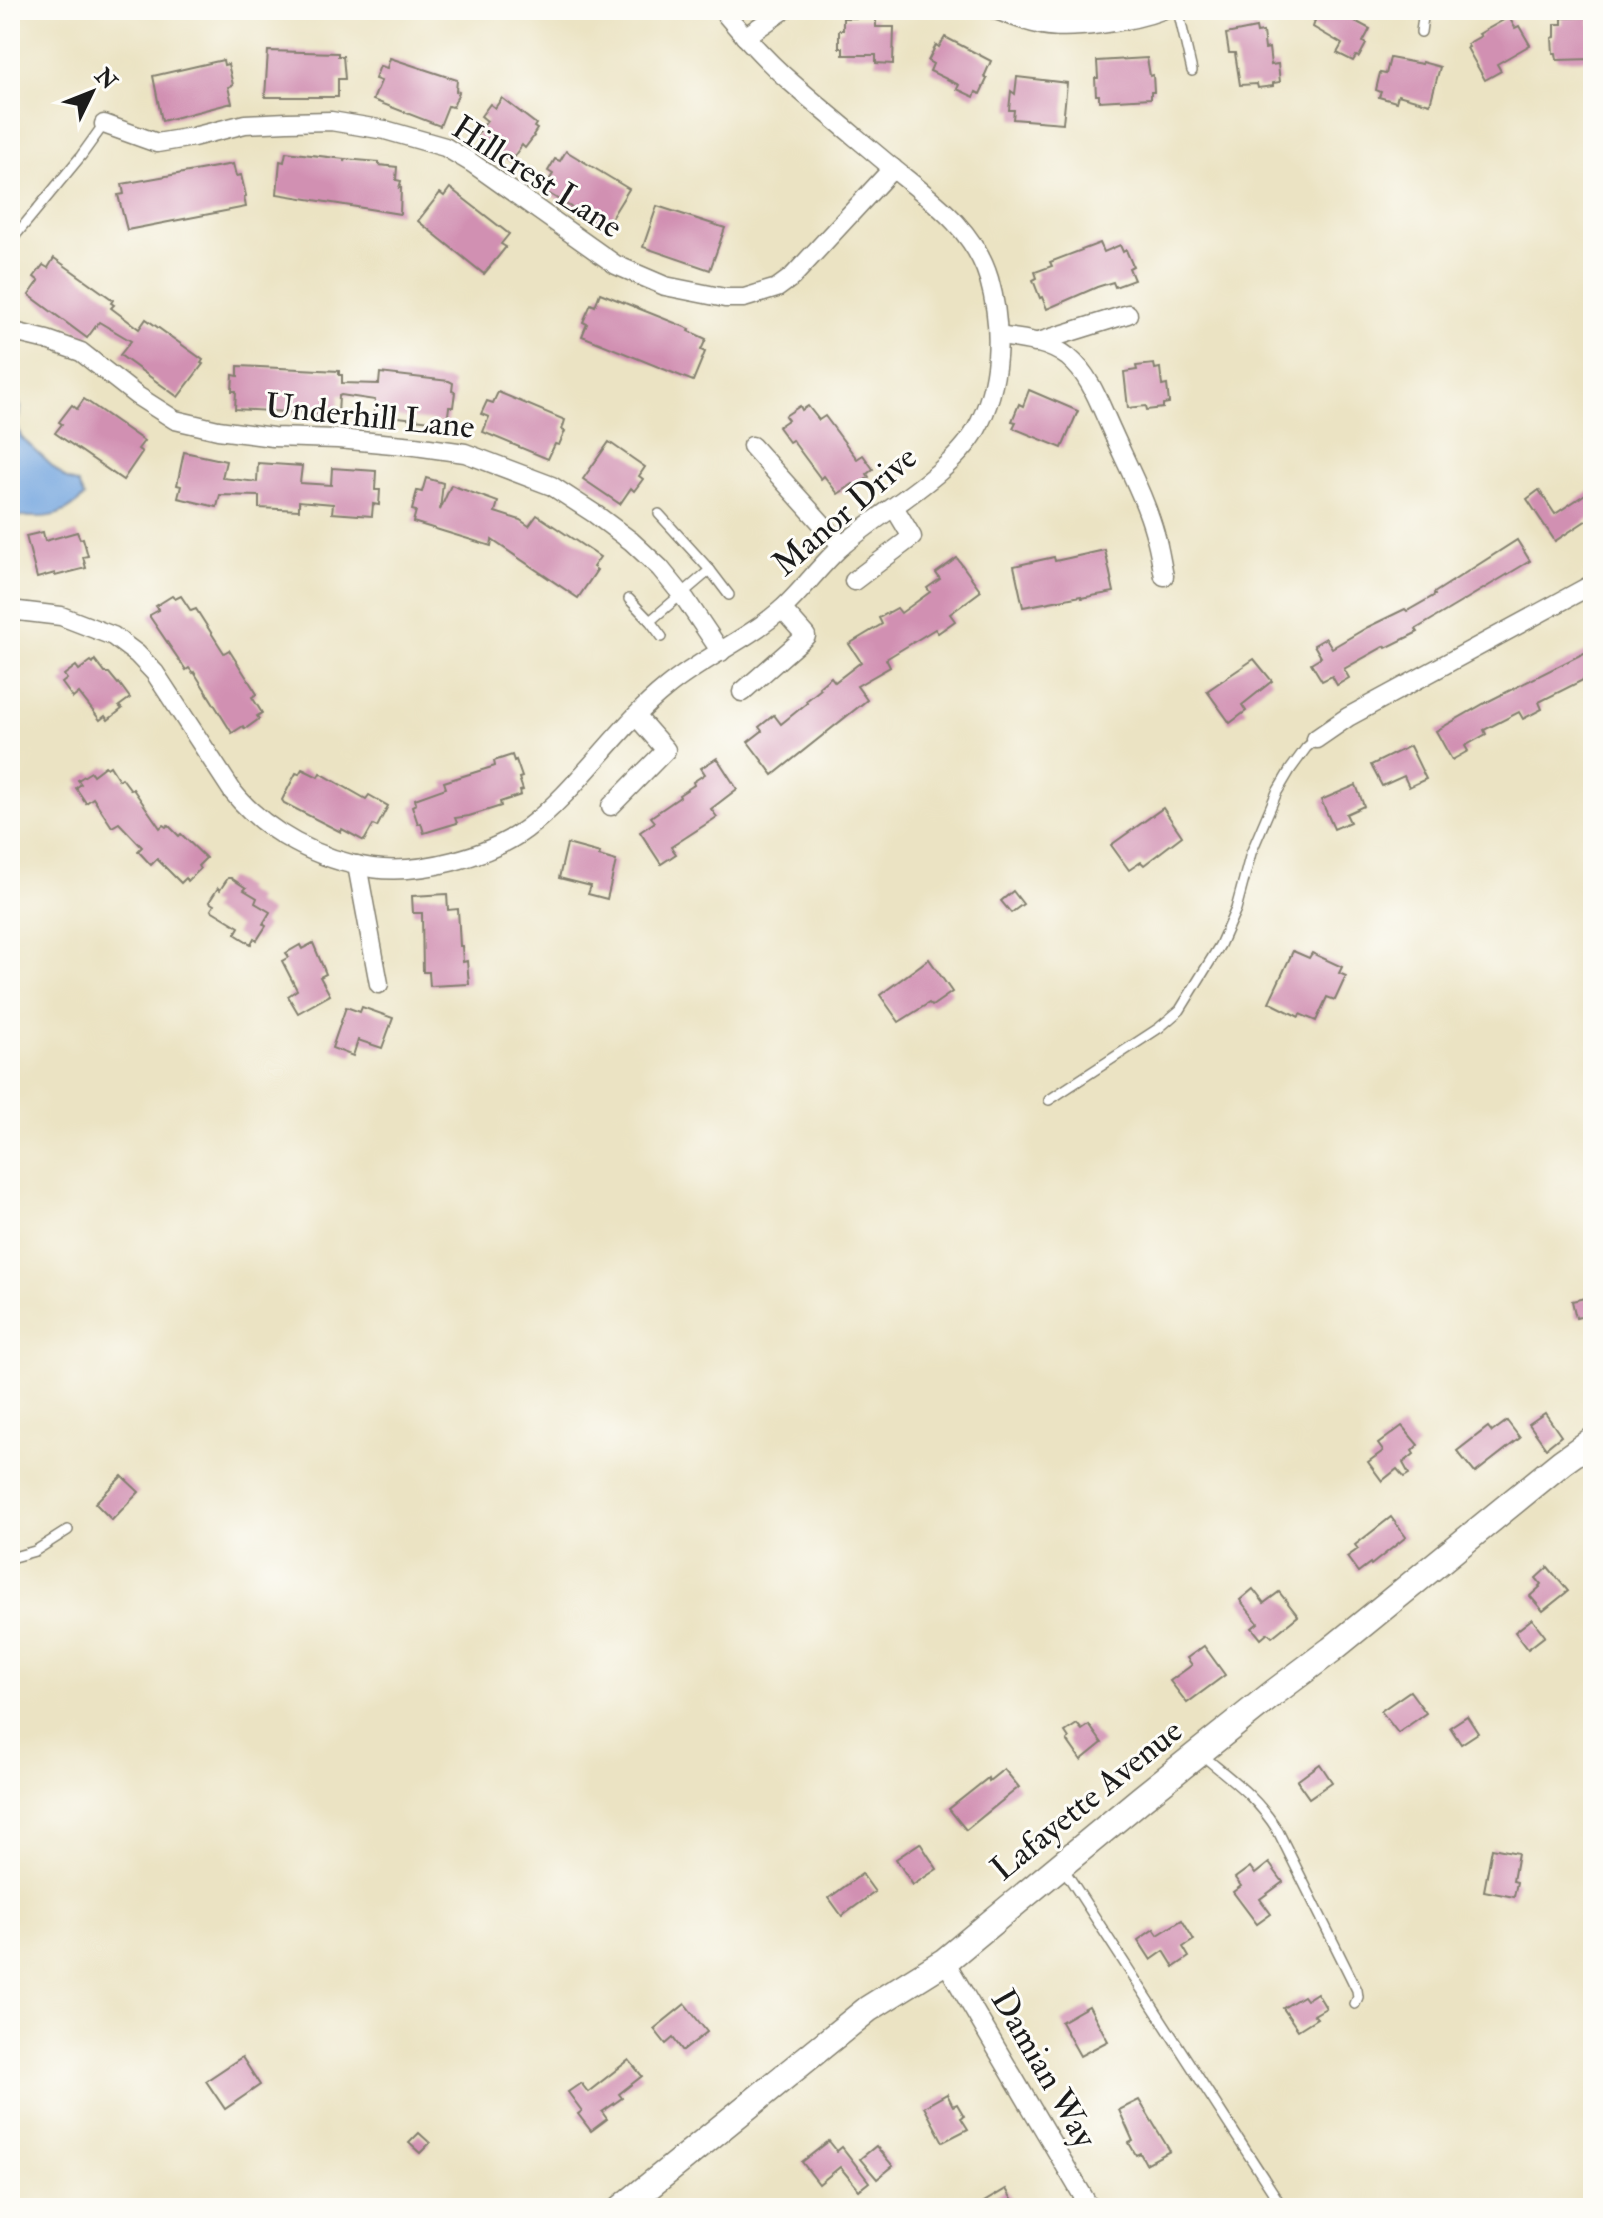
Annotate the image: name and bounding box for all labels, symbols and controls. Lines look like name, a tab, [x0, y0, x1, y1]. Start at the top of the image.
north arrow	[52, 52, 132, 132]
text: N	[88, 62, 123, 96]
street label: Hillcrest Lane	[444, 106, 631, 248]
street label: Underhill Lane	[263, 384, 477, 449]
street label: Manor Drive	[764, 436, 926, 586]
street label: Lafayette Avenue	[982, 1710, 1191, 1891]
street label: Damian Way	[981, 1982, 1107, 2157]

